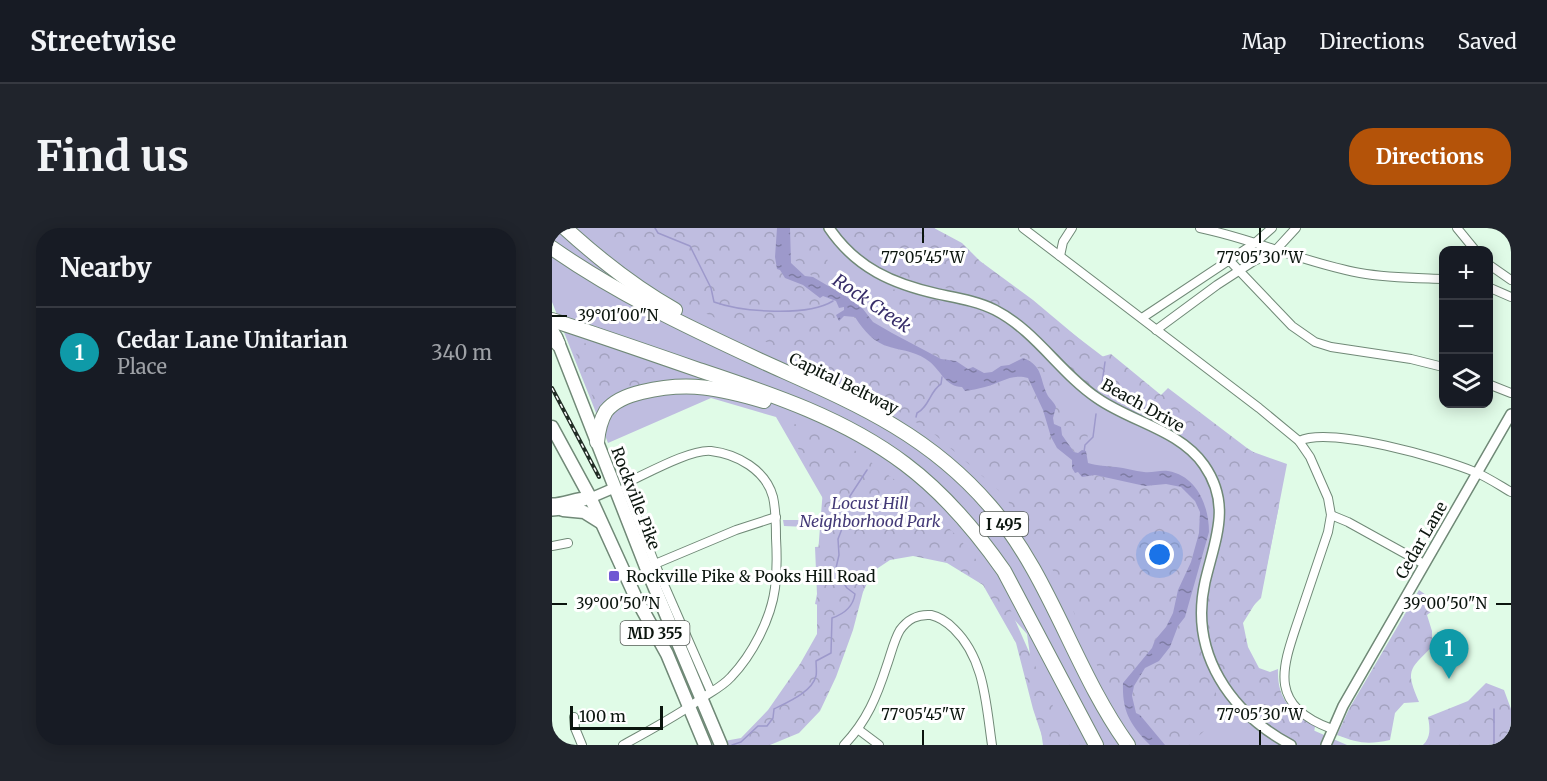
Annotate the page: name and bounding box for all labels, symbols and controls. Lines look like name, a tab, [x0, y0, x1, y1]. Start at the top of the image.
text: Streetwise	[30, 23, 176, 59]
text: Map	[1242, 28, 1286, 55]
text: Directions	[1319, 28, 1424, 55]
text: Saved	[1457, 28, 1517, 55]
button: Directions	[1349, 128, 1511, 185]
text: Find us	[36, 130, 189, 182]
map controls	[1439, 246, 1493, 408]
button: +	[1439, 246, 1493, 300]
text: 77°05'45"W	[881, 248, 966, 267]
text: 77°05'30"W	[1217, 248, 1304, 267]
text: Nearby	[60, 251, 152, 284]
water label: Rock Creek	[829, 269, 916, 338]
button: −	[1439, 300, 1493, 354]
text: 39°01'00"N	[578, 306, 659, 325]
text: Cedar Lane Unitarian	[117, 326, 348, 354]
text: 1	[75, 340, 84, 365]
text: 340 m	[431, 340, 492, 365]
street label: Capital Beltway	[786, 348, 903, 418]
text: Place	[117, 354, 167, 379]
button: layers	[1439, 354, 1493, 408]
street label: Beach Drive	[1098, 374, 1188, 436]
street label: Rockville Pike	[607, 444, 665, 552]
park label: Locust Hill Neighborhood Park	[800, 493, 941, 531]
street label: Cedar Lane	[1391, 498, 1451, 582]
road number: I 495	[980, 512, 1028, 536]
your location	[1145, 540, 1174, 569]
place label: Rockville Pike & Pooks Hill Road	[626, 566, 876, 586]
marker: Rockville Pike & Pooks Hill Road	[607, 569, 621, 583]
text: 39°00'50"N	[576, 594, 660, 613]
text: 39°00'50"N	[1403, 594, 1487, 613]
road number: MD 355	[620, 621, 690, 645]
pin: 1	[1430, 630, 1468, 679]
scale bar	[570, 703, 663, 730]
text: 77°05'45"W	[881, 705, 966, 724]
text: 77°05'30"W	[1217, 705, 1304, 724]
text: 100 m	[579, 706, 626, 726]

